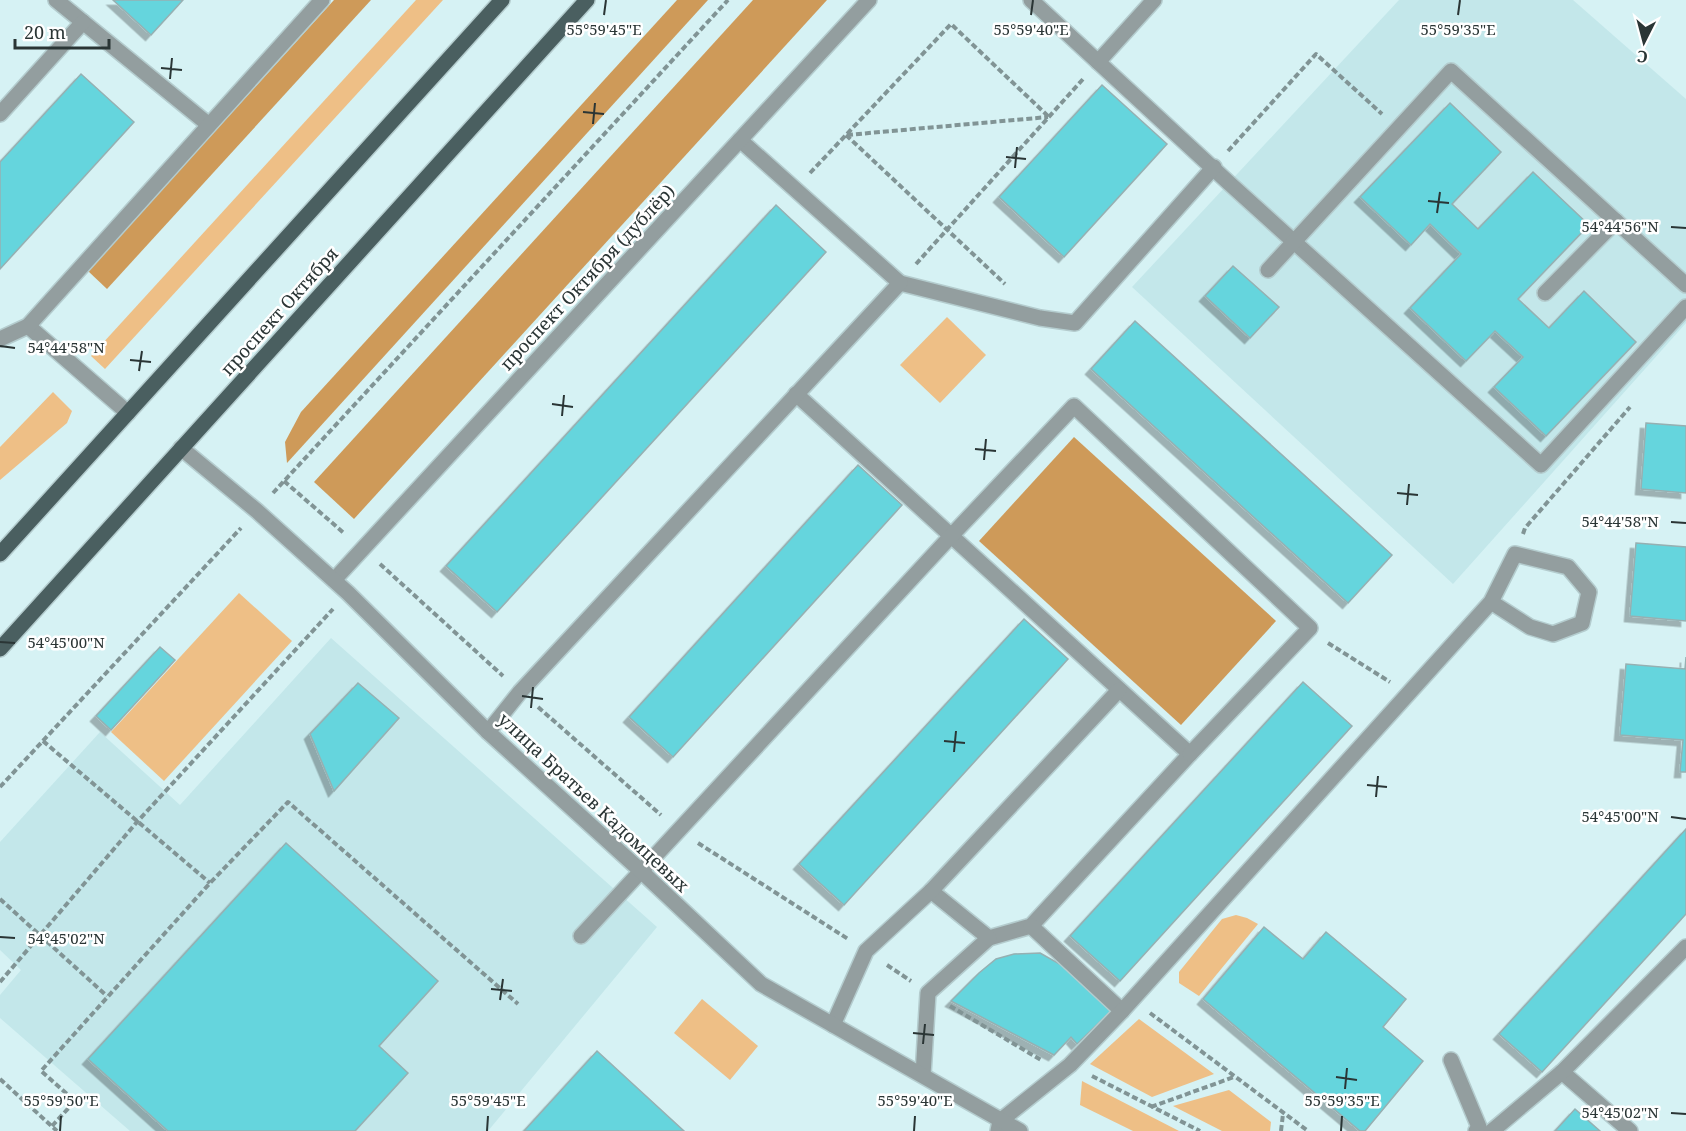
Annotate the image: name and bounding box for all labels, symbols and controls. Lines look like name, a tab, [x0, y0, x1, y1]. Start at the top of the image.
scale bar	[15, 12, 110, 50]
north arrow	[1614, 12, 1674, 72]
text: 55°59'45"E	[566, 19, 642, 39]
text: 55°59'40"E	[993, 19, 1069, 39]
text: 55°59'35"E	[1420, 19, 1496, 39]
text: 20 m	[24, 20, 66, 44]
text: С	[1636, 45, 1649, 68]
street label: проспект Октября (дублёр)	[494, 179, 680, 375]
text: 54°44'56"N	[1581, 216, 1659, 236]
street label: проспект Октября	[215, 242, 343, 380]
text: 54°44'58"N	[27, 337, 105, 357]
text: 54°44'58"N	[1581, 511, 1659, 531]
text: 54°45'00"N	[27, 632, 105, 652]
street label: улица Братьев Кадомцевых	[493, 707, 695, 897]
text: 54°45'00"N	[1581, 806, 1659, 826]
text: 54°45'02"N	[27, 928, 105, 948]
text: 55°59'50"E	[23, 1090, 99, 1110]
text: 55°59'45"E	[450, 1090, 526, 1110]
text: 55°59'40"E	[877, 1090, 953, 1110]
text: 55°59'35"E	[1304, 1090, 1380, 1110]
text: 54°45'02"N	[1581, 1102, 1659, 1122]

